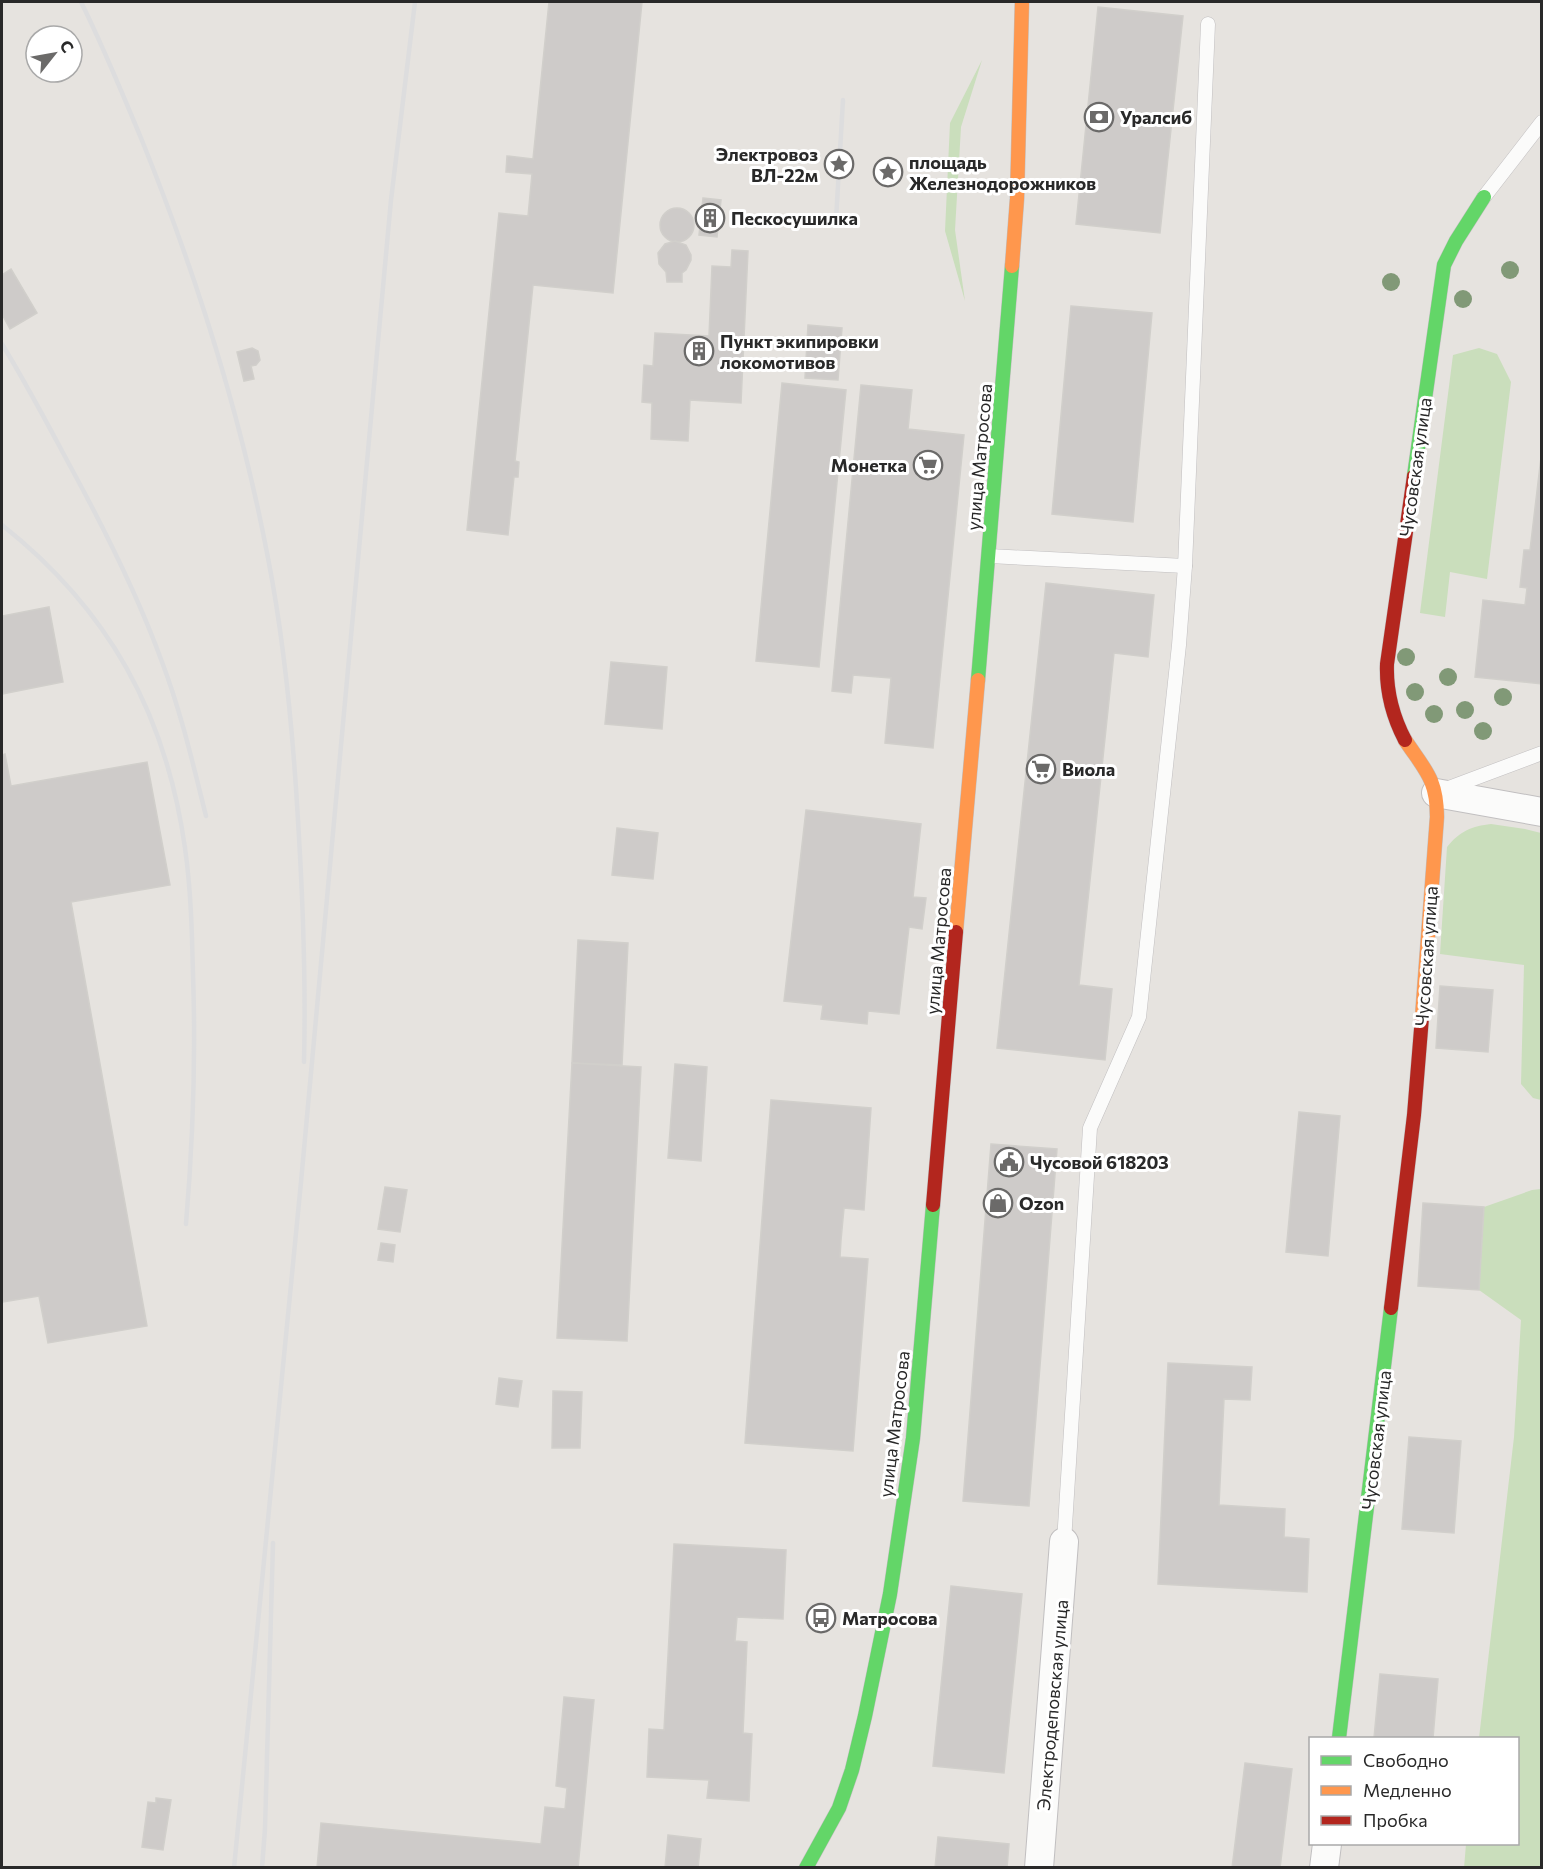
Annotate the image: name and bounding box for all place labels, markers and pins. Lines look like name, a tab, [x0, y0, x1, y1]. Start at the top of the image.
bank icon: Уралсиб	[1083, 101, 1115, 133]
place label: Уралсиб	[1120, 106, 1192, 128]
place label: Электровоз ВЛ-22м	[716, 143, 818, 186]
place icon: Электровоз ВЛ-22м	[823, 148, 855, 180]
place label: площадь Железнодорожников	[909, 151, 1096, 194]
place icon: площадь Железнодорожников	[872, 156, 904, 188]
building icon: Пескосушилка	[694, 202, 726, 234]
place label: Пескосушилка	[731, 207, 858, 229]
place label: Пункт экипировки локомотивов	[720, 330, 879, 373]
building icon: Пункт экипировки локомотивов	[683, 335, 715, 367]
supermarket icon: Монетка	[912, 449, 944, 481]
place label: Монетка	[831, 454, 907, 476]
supermarket icon: Виола	[1025, 753, 1057, 785]
place label: Виола	[1062, 758, 1115, 780]
public building icon: Чусовой 618203	[993, 1146, 1025, 1178]
place label: Чусовой 618203	[1030, 1151, 1169, 1173]
shop icon: Ozon	[982, 1187, 1014, 1219]
place label: Ozon	[1019, 1192, 1064, 1214]
bus stop icon: Матросова	[805, 1602, 837, 1634]
place label: Матросова	[842, 1607, 937, 1629]

